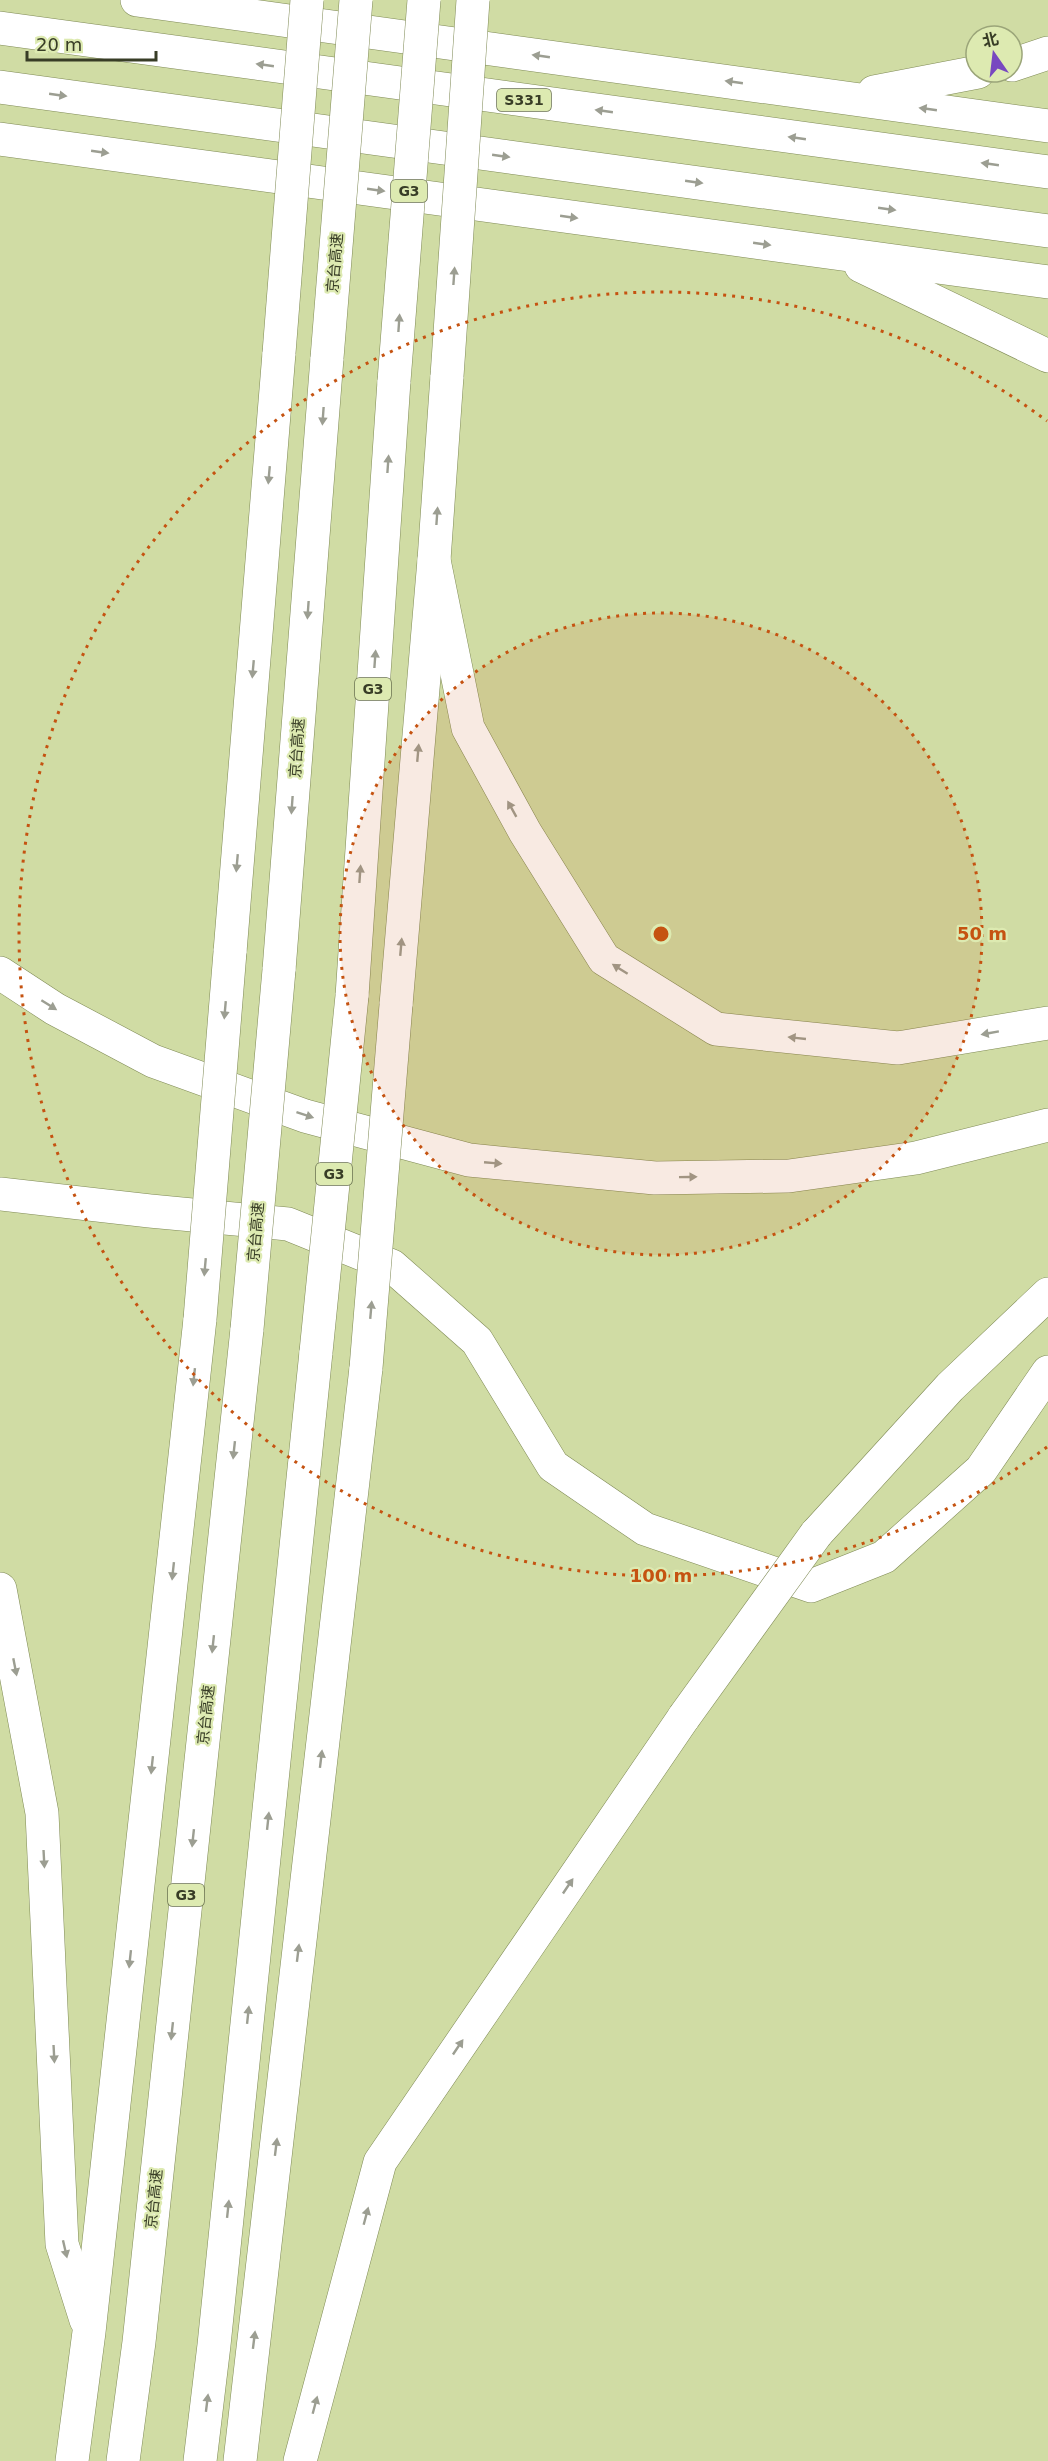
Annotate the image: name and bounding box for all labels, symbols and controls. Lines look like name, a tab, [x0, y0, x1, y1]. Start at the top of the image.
scale bar	[27, 24, 156, 62]
north arrow	[964, 24, 1024, 84]
text: 北	[980, 29, 1001, 51]
text: 20 m	[36, 34, 82, 55]
one-way arrow	[532, 51, 551, 60]
one-way arrow	[255, 60, 274, 69]
one-way arrow	[725, 78, 744, 87]
road number: S331	[497, 89, 551, 111]
one-way arrow	[49, 90, 68, 99]
one-way arrow	[918, 105, 937, 114]
one-way arrow	[594, 107, 613, 116]
one-way arrow	[787, 133, 806, 142]
one-way arrow	[90, 148, 109, 157]
one-way arrow	[491, 151, 510, 160]
one-way arrow	[980, 160, 999, 169]
one-way arrow	[685, 178, 704, 187]
road number: G3	[391, 180, 427, 202]
one-way arrow	[367, 186, 386, 195]
one-way arrow	[878, 204, 897, 213]
one-way arrow	[560, 212, 579, 222]
street label: 京台高速	[323, 232, 347, 294]
one-way arrow	[753, 239, 772, 248]
one-way arrow	[449, 266, 459, 285]
one-way arrow	[394, 313, 403, 332]
one-way arrow	[318, 406, 328, 425]
one-way arrow	[384, 455, 393, 474]
one-way arrow	[264, 465, 274, 484]
one-way arrow	[432, 507, 442, 526]
one-way arrow	[303, 601, 312, 620]
one-way arrow	[370, 649, 380, 668]
one-way arrow	[248, 659, 258, 678]
road number: G3	[355, 678, 391, 700]
street label: 京台高速	[286, 717, 308, 779]
one-way arrow	[413, 743, 423, 762]
one-way arrow	[288, 795, 297, 814]
one-way arrow	[507, 800, 517, 817]
one-way arrow	[233, 854, 242, 873]
one-way arrow	[355, 865, 365, 884]
text: 50 m	[957, 923, 1007, 944]
centre of rings	[651, 924, 671, 944]
one-way arrow	[396, 937, 406, 956]
one-way arrow	[612, 964, 628, 975]
one-way arrow	[41, 999, 57, 1010]
one-way arrow	[221, 1001, 230, 1020]
one-way arrow	[981, 1028, 1000, 1037]
one-way arrow	[788, 1033, 807, 1042]
one-way arrow	[296, 1111, 314, 1121]
one-way arrow	[484, 1158, 503, 1168]
road number: G3	[316, 1163, 352, 1185]
one-way arrow	[678, 1173, 697, 1182]
street label: 京台高速	[244, 1201, 268, 1263]
one-way arrow	[200, 1258, 209, 1277]
one-way arrow	[366, 1300, 376, 1319]
one-way arrow	[189, 1368, 199, 1387]
one-way arrow	[229, 1440, 239, 1459]
one-way arrow	[168, 1562, 178, 1581]
text: 100 m	[630, 1565, 692, 1586]
one-way arrow	[208, 1634, 218, 1653]
one-way arrow	[11, 1658, 20, 1677]
street label: 京台高速	[194, 1684, 218, 1746]
one-way arrow	[316, 1750, 325, 1769]
one-way arrow	[147, 1756, 156, 1775]
one-way arrow	[263, 1812, 273, 1831]
one-way arrow	[188, 1828, 198, 1847]
one-way arrow	[40, 1850, 49, 1869]
one-way arrow	[562, 1879, 574, 1895]
road number: G3	[168, 1884, 204, 1906]
one-way arrow	[293, 1943, 303, 1962]
one-way arrow	[125, 1949, 135, 1968]
one-way arrow	[243, 2006, 253, 2025]
one-way arrow	[167, 2022, 177, 2041]
one-way arrow	[452, 2040, 464, 2056]
one-way arrow	[49, 2045, 58, 2064]
one-way arrow	[271, 2137, 281, 2156]
street label: 京台高速	[142, 2168, 166, 2230]
one-way arrow	[223, 2200, 233, 2219]
one-way arrow	[361, 2207, 371, 2225]
one-way arrow	[60, 2240, 70, 2258]
one-way arrow	[249, 2331, 258, 2350]
one-way arrow	[202, 2393, 212, 2412]
one-way arrow	[311, 2395, 320, 2413]

